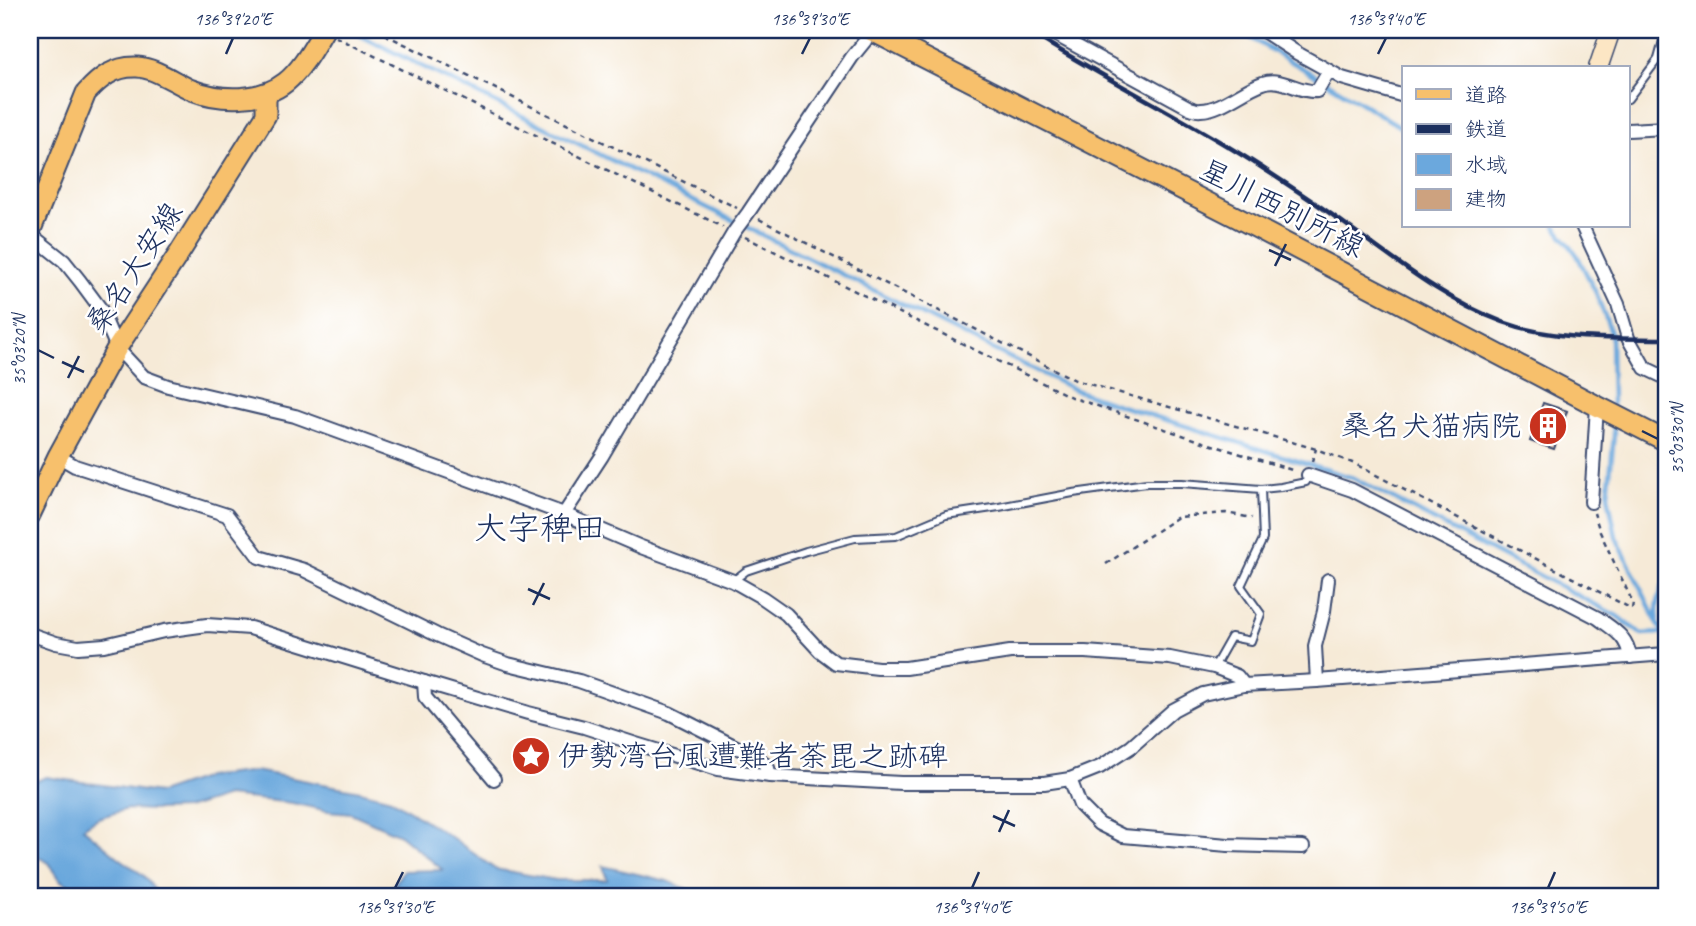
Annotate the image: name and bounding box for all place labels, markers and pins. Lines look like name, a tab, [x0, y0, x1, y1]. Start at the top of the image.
building icon: 桑名犬猫病院	[1527, 405, 1569, 447]
place label: 桑名犬猫病院	[1341, 407, 1521, 445]
place icon: 伊勢湾台風遭難者荼毘之跡碑	[510, 735, 552, 777]
place label: 伊勢湾台風遭難者荼毘之跡碑	[558, 737, 948, 775]

